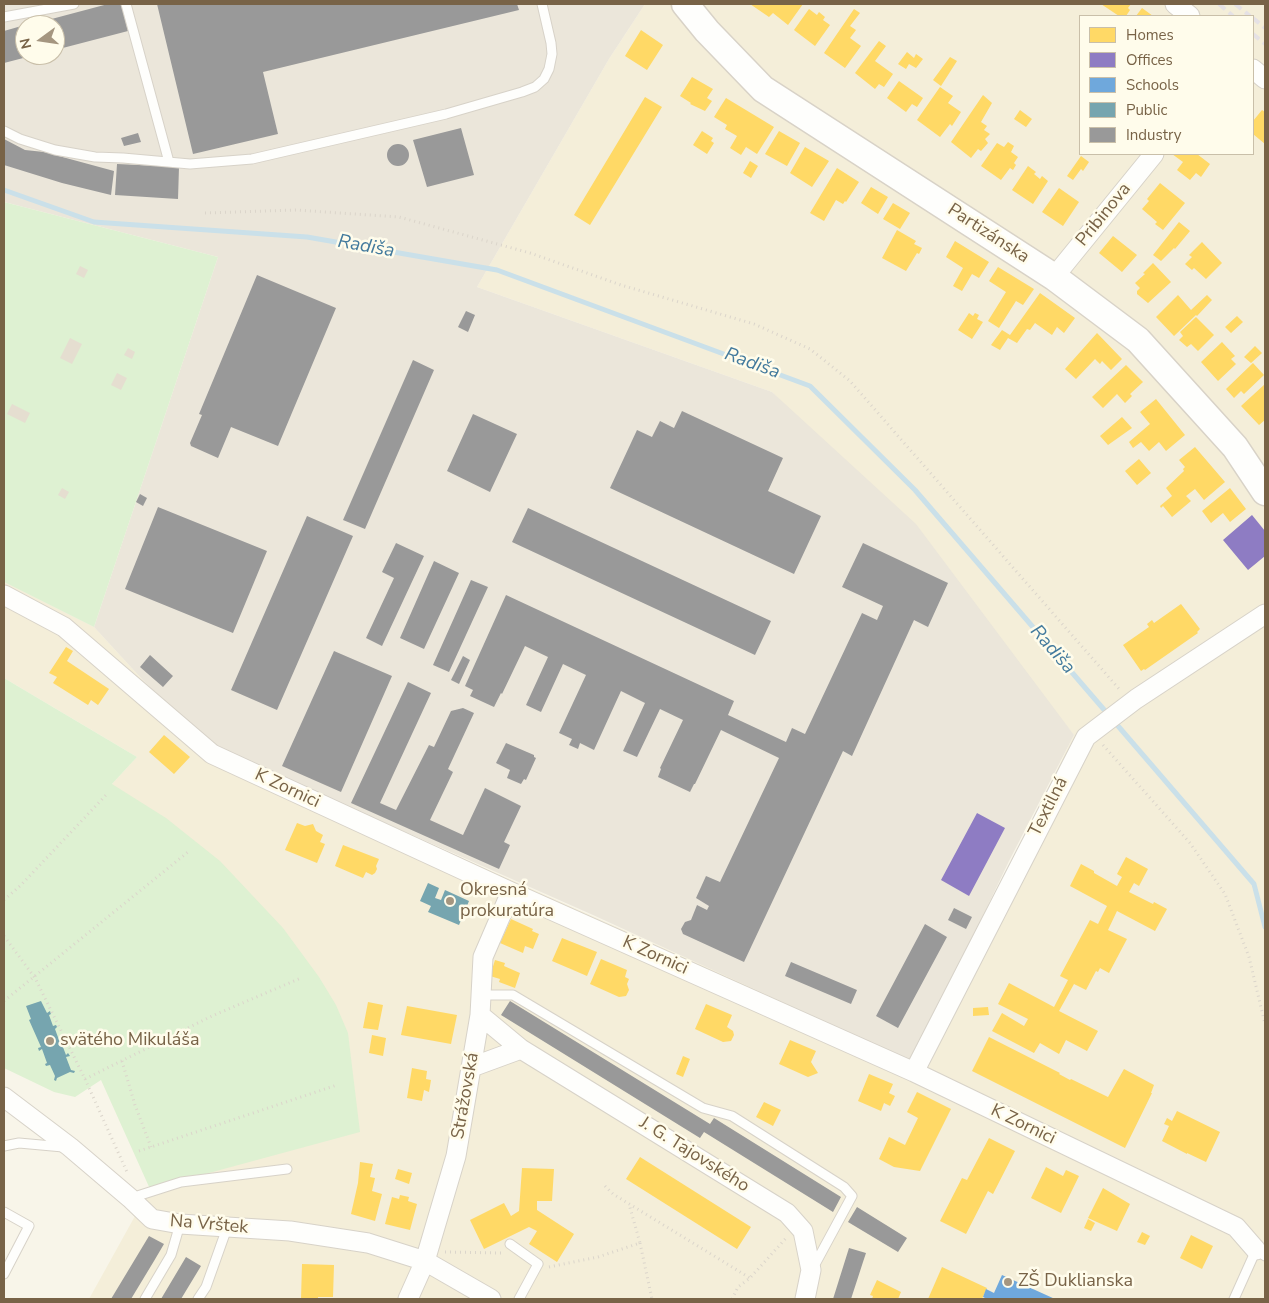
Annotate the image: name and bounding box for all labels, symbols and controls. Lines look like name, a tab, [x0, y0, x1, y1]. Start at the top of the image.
north arrow	[15, 15, 65, 65]
legend	[1079, 15, 1254, 155]
text: Homes	[1126, 25, 1174, 45]
text: N	[15, 36, 36, 51]
text: Offices	[1126, 50, 1173, 70]
text: Schools	[1126, 75, 1179, 95]
text: Public	[1126, 100, 1167, 120]
text: Industry	[1126, 125, 1181, 145]
street label: Pribinova	[1072, 179, 1136, 251]
street label: Partizánska	[943, 200, 1033, 268]
water label: Radiša	[336, 231, 396, 263]
water label: Radiša	[721, 343, 783, 385]
water label: Radiša	[1025, 621, 1079, 679]
street label: K Zornici	[251, 765, 323, 813]
street label: Textilná	[1025, 774, 1073, 840]
place label: Okresná prokuratúra	[460, 880, 554, 922]
marker: Okresná prokuratúra	[444, 895, 456, 907]
street label: K Zornici	[619, 932, 691, 980]
place label: svätého Mikuláša	[60, 1030, 199, 1052]
marker: svätého Mikuláša	[44, 1035, 56, 1047]
street label: Strážovská	[448, 1051, 484, 1141]
street label: K Zornici	[987, 1100, 1059, 1150]
street label: J. G. Tajovského	[635, 1113, 753, 1197]
street label: Na Vrštek	[169, 1211, 249, 1239]
place label: ZŠ Duklianska	[1018, 1271, 1133, 1293]
marker: ZŠ Duklianska	[1002, 1276, 1014, 1288]

